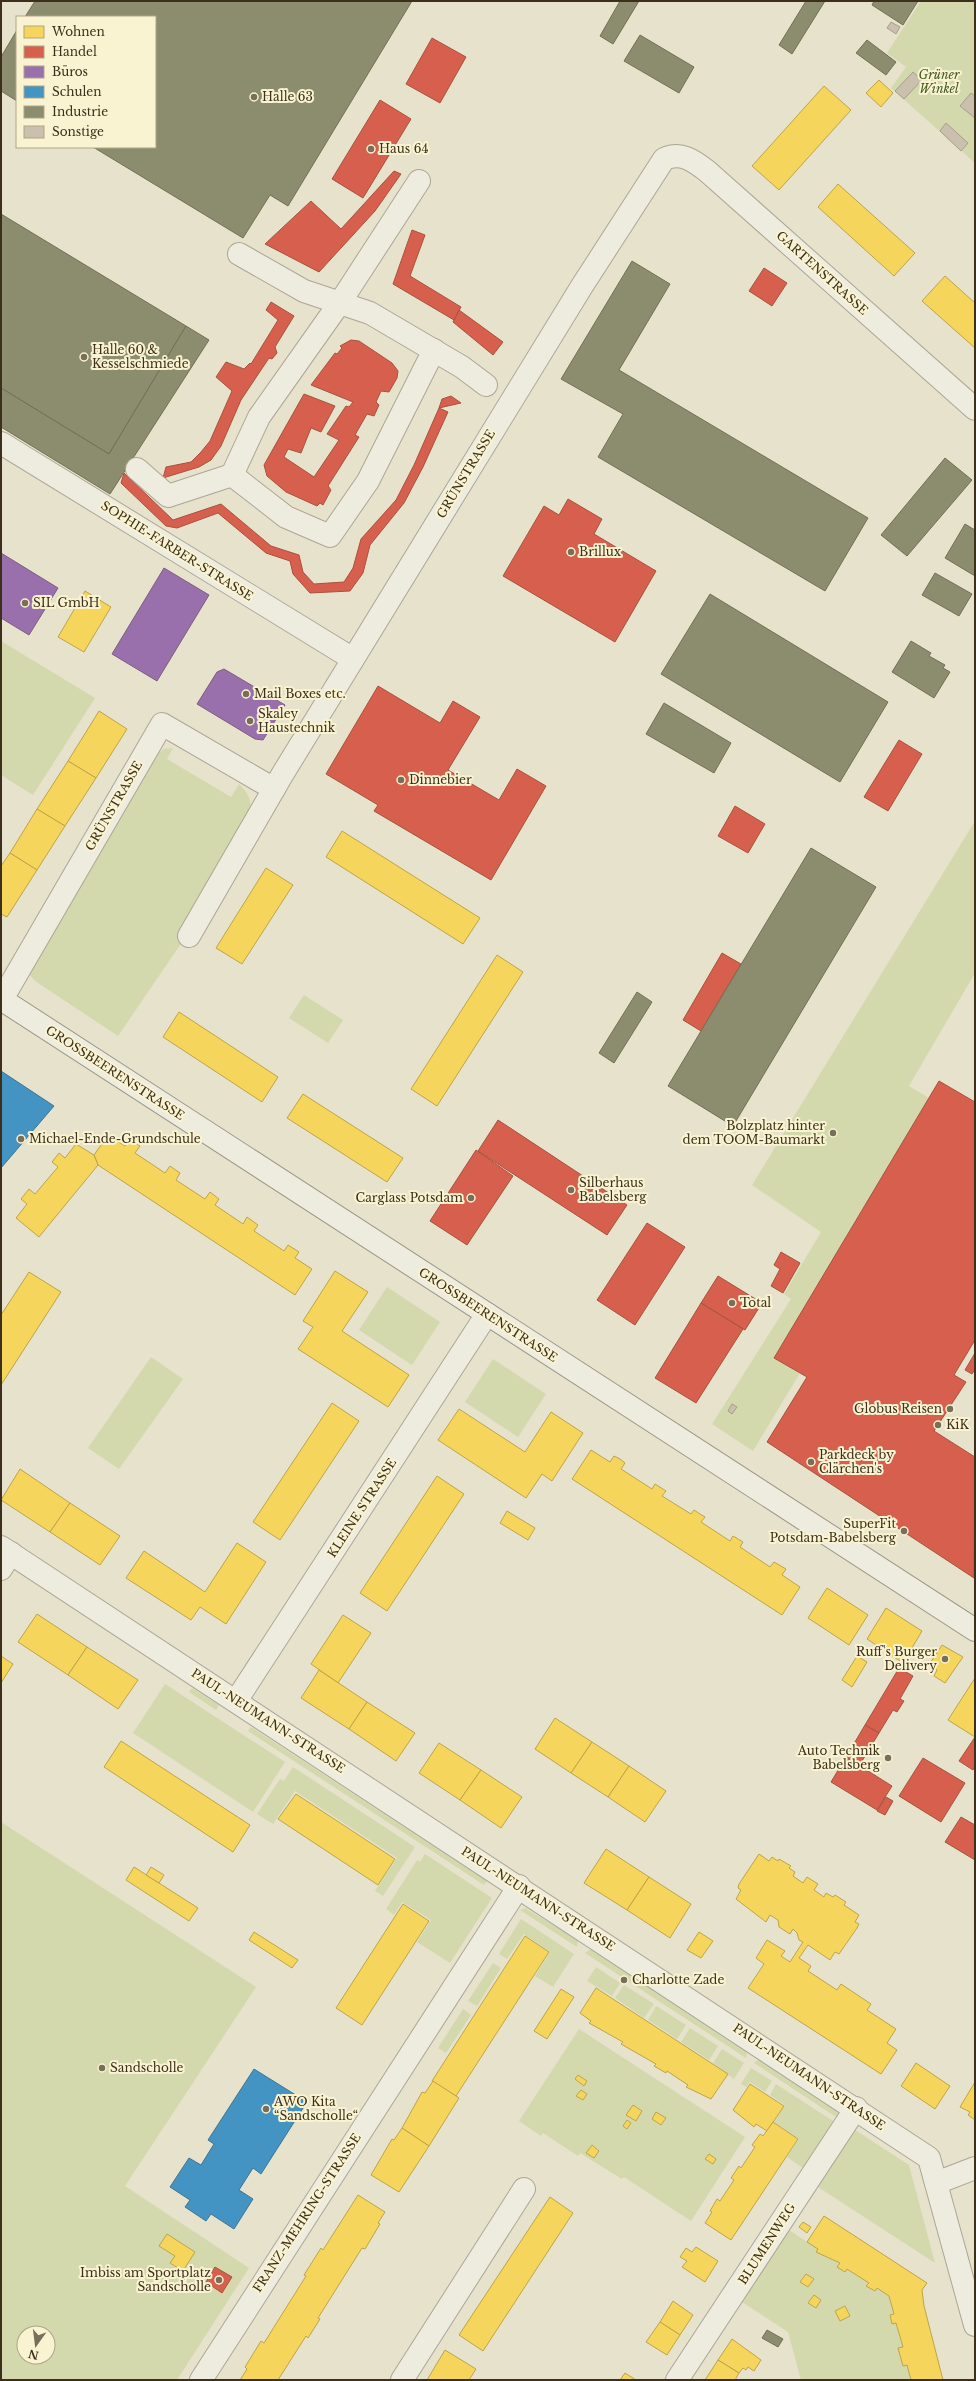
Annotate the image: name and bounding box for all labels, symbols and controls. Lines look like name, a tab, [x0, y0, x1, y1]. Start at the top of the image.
legend	[16, 16, 156, 148]
text: Wohnen	[51, 24, 105, 39]
text: Handel	[52, 44, 97, 59]
text: Büros	[52, 64, 88, 79]
park label: Grüner Winkel	[919, 67, 960, 96]
text: Schulen	[52, 84, 102, 99]
place label: Halle 63	[262, 89, 313, 104]
marker: Halle 63	[249, 92, 259, 102]
text: Industrie	[52, 104, 108, 119]
text: Sonstige	[52, 124, 104, 139]
place label: Haus 64	[379, 141, 428, 156]
marker: Haus 64	[366, 144, 376, 154]
street label: GARTENSTRASSE	[773, 228, 871, 318]
place label: Halle 60 & Kesselschmiede	[92, 342, 189, 371]
marker: Halle 60 & Kesselschmiede	[79, 352, 89, 362]
street label: GRÜNSTRASSE	[431, 425, 498, 521]
street label: SOPHIE-FARBER-STRASSE	[98, 497, 256, 604]
place label: Brillux	[579, 544, 622, 559]
marker: Brillux	[566, 547, 576, 557]
place label: SIL GmbH	[33, 595, 100, 610]
marker: SIL GmbH	[20, 598, 30, 608]
place label: Mail Boxes etc.	[254, 686, 346, 701]
marker: Mail Boxes etc.	[241, 689, 251, 699]
place label: Skaley Haustechnik	[258, 706, 336, 735]
marker: Skaley Haustechnik	[245, 716, 255, 726]
street label: GRÜNSTRASSE	[80, 757, 145, 853]
place label: Dinnebier	[409, 772, 472, 787]
marker: Dinnebier	[396, 775, 406, 785]
street label: GROSSBEERENSTRASSE	[43, 1022, 188, 1123]
place label: Bolzplatz hinter dem TOOM-Baumarkt	[683, 1118, 825, 1147]
marker: Bolzplatz hinter dem TOOM-Baumarkt	[828, 1128, 838, 1138]
place label: Michael-Ende-Grundschule	[29, 1131, 201, 1146]
marker: Michael-Ende-Grundschule	[16, 1134, 26, 1144]
place label: Silberhaus Babelsberg	[579, 1175, 647, 1204]
marker: Silberhaus Babelsberg	[566, 1185, 576, 1195]
place label: Carglass Potsdam	[356, 1190, 463, 1205]
marker: Carglass Potsdam	[466, 1193, 476, 1203]
street label: GROSSBEERENSTRASSE	[416, 1264, 561, 1365]
place label: Total	[740, 1295, 771, 1310]
marker: Total	[727, 1298, 737, 1308]
place label: Globus Reisen	[854, 1401, 942, 1416]
marker: Globus Reisen	[945, 1404, 955, 1414]
place label: KiK	[946, 1417, 969, 1432]
marker: KiK	[933, 1420, 943, 1430]
place label: Parkdeck by Clärchen's	[819, 1447, 894, 1476]
street label: KLEINE STRASSE	[324, 1455, 399, 1560]
marker: Parkdeck by Clärchen's	[806, 1457, 816, 1467]
place label: SuperFit Potsdam-Babelsberg	[770, 1516, 897, 1545]
marker: SuperFit Potsdam-Babelsberg	[899, 1526, 909, 1536]
place label: Ruff's Burger Delivery	[856, 1644, 937, 1673]
marker: Ruff's Burger Delivery	[940, 1654, 950, 1664]
street label: PAUL-NEUMANN-STRASSE	[189, 1665, 348, 1776]
place label: Auto Technik Babelsberg	[797, 1743, 881, 1772]
marker: Auto Technik Babelsberg	[883, 1753, 893, 1763]
street label: PAUL-NEUMANN-STRASSE	[459, 1843, 618, 1954]
place label: Charlotte Zade	[632, 1972, 724, 1987]
marker: Charlotte Zade	[619, 1975, 629, 1985]
street label: PAUL-NEUMANN-STRASSE	[730, 2020, 888, 2133]
place label: Sandscholle	[110, 2060, 184, 2075]
marker: Sandscholle	[97, 2063, 107, 2073]
place label: AWO Kita “Sandscholle“	[273, 2094, 358, 2123]
marker: AWO Kita “Sandscholle“	[261, 2104, 271, 2114]
street label: FRANZ-MEHRING-STRASSE	[250, 2130, 364, 2295]
street label: BLUMENWEG	[735, 2200, 799, 2287]
place label: Imbiss am Sportplatz Sandscholle	[80, 2265, 211, 2294]
marker: Imbiss am Sportplatz Sandscholle	[214, 2275, 224, 2285]
north arrow	[16, 2325, 56, 2365]
text: N	[26, 2347, 40, 2363]

